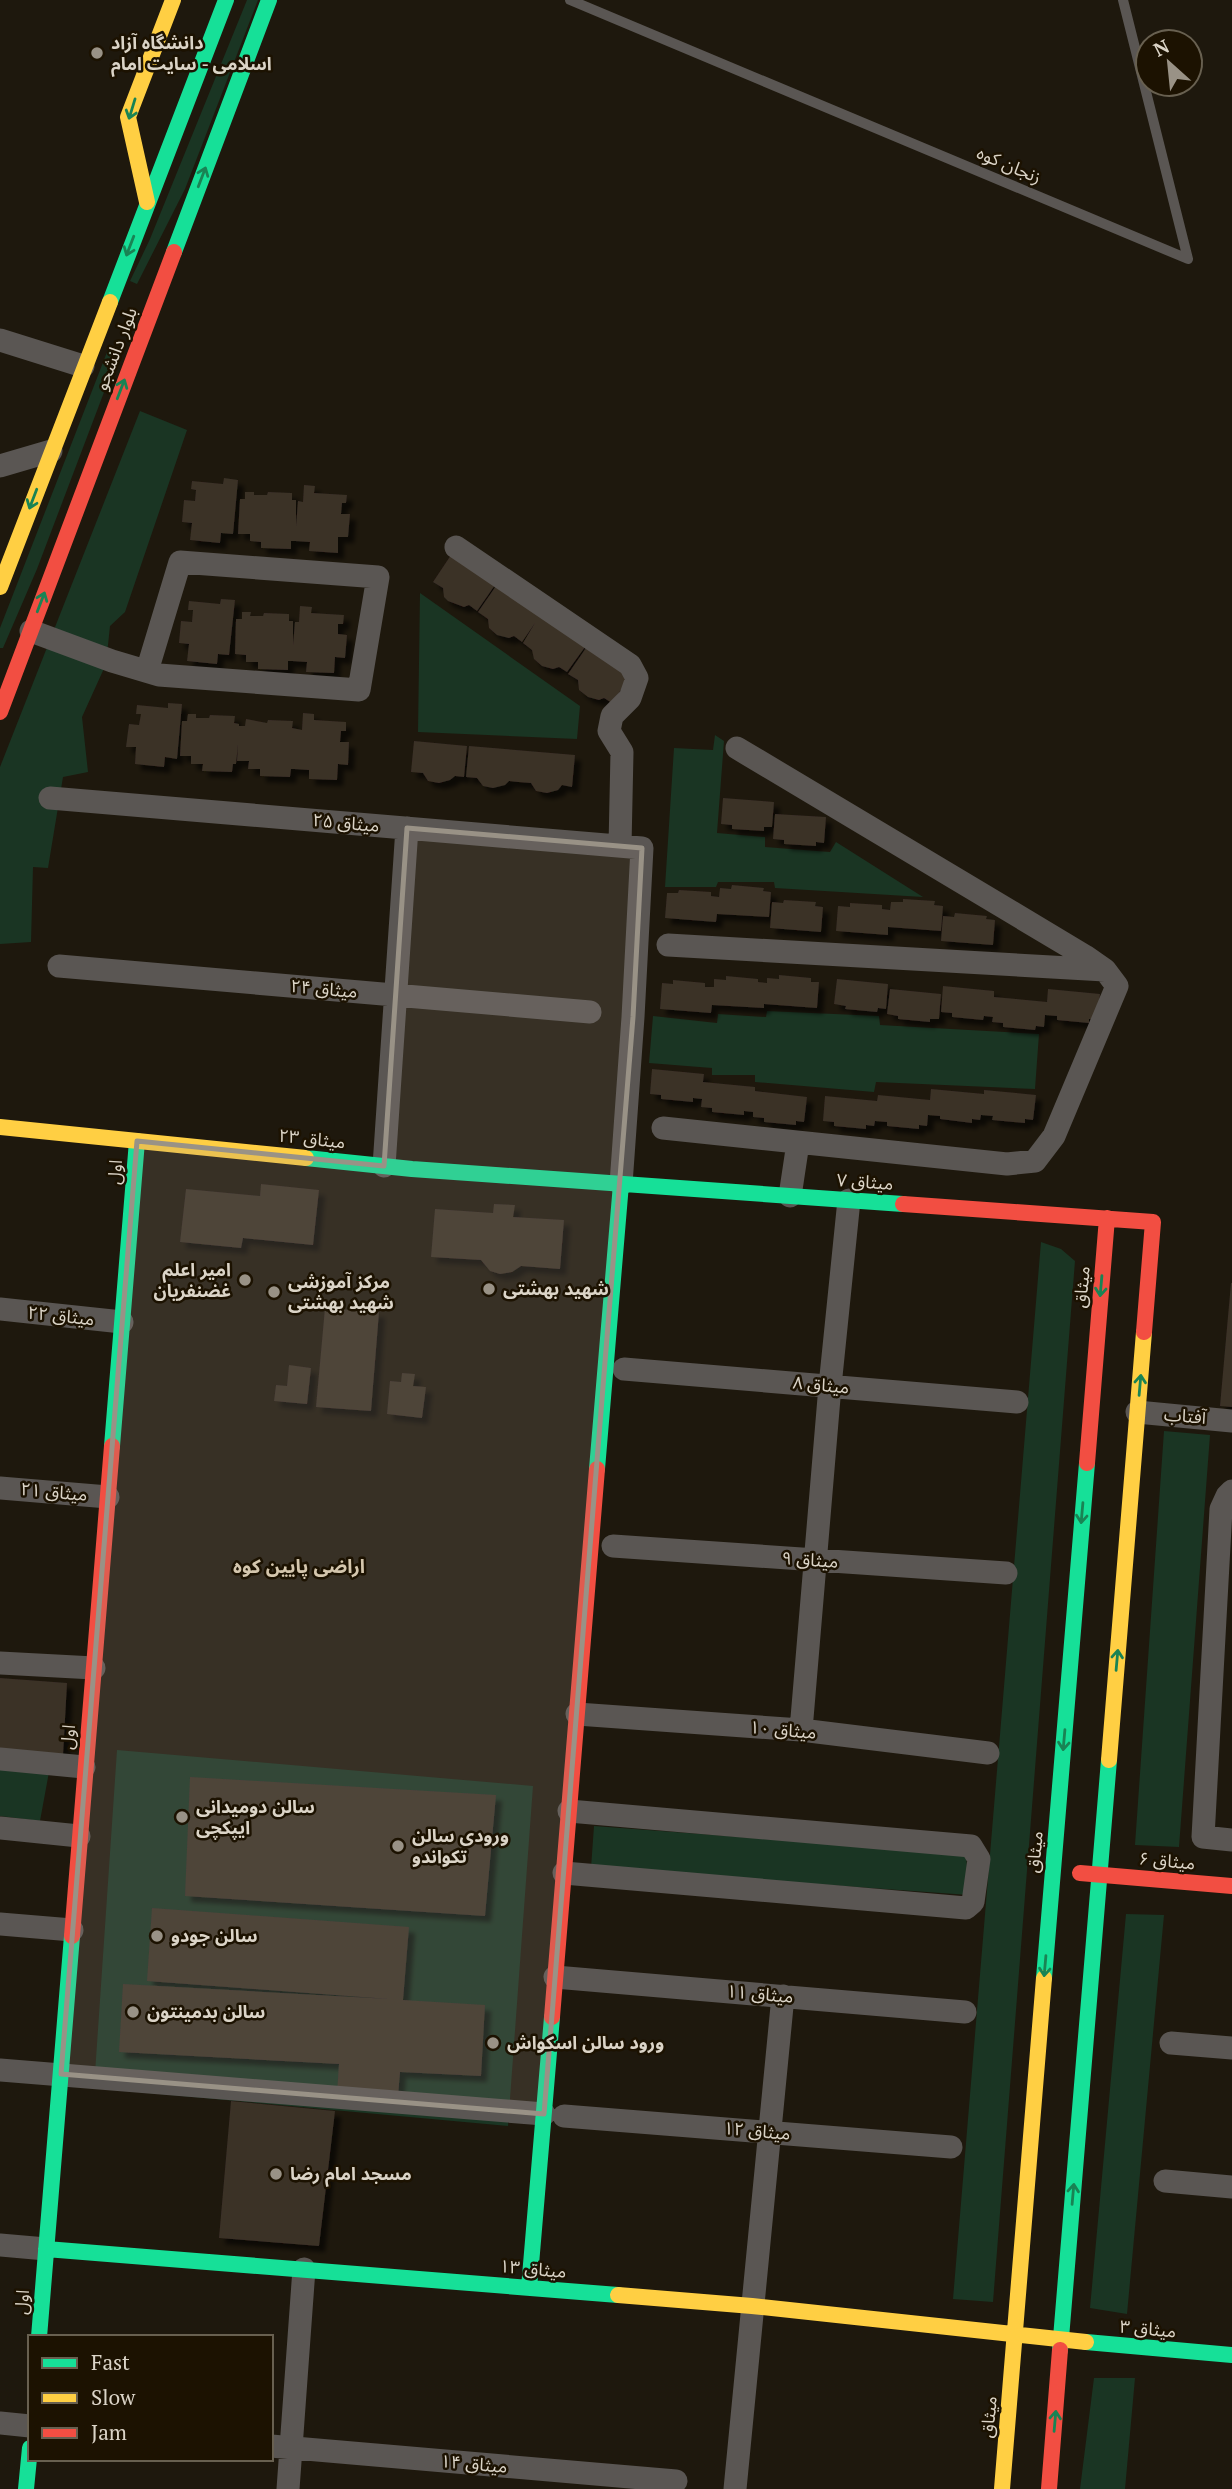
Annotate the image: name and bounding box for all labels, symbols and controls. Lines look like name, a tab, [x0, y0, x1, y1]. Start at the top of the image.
north arrow	[1134, 28, 1204, 98]
place label: دانشگاه آزاد اسلامی - سایت امام	[111, 30, 272, 77]
text: N	[1149, 33, 1174, 62]
marker: دانشگاه آزاد اسلامی - سایت امام	[89, 45, 105, 61]
one-way arrow	[124, 98, 137, 120]
street label: زنجان کوه	[974, 140, 1045, 188]
one-way arrow	[197, 166, 210, 188]
one-way arrow	[122, 235, 135, 257]
street label: بلوار دانشجو	[88, 304, 142, 394]
one-way arrow	[116, 379, 129, 401]
one-way arrow	[26, 487, 39, 509]
one-way arrow	[36, 592, 49, 614]
street label: میثاق ۲۵	[312, 807, 381, 837]
street label: میثاق ۲۴	[290, 973, 359, 1003]
street label: میثاق ۲۳	[278, 1123, 347, 1153]
street label: اول	[101, 1158, 127, 1185]
street label: میثاق ۷	[836, 1167, 894, 1195]
place label: امیر اعلم غضنفریان	[153, 1257, 231, 1302]
street label: میثاق	[1067, 1265, 1095, 1309]
place label: مرکز آموزشی شهید بهشتی	[288, 1269, 394, 1314]
marker: امیر اعلم غضنفریان	[237, 1272, 253, 1288]
one-way arrow	[1094, 1274, 1107, 1297]
place label: شهید بهشتی	[503, 1276, 609, 1300]
marker: شهید بهشتی	[481, 1281, 497, 1297]
marker: مرکز آموزشی شهید بهشتی	[266, 1284, 282, 1300]
street label: میثاق ۲۲	[27, 1300, 96, 1330]
street label: میثاق ۸	[792, 1370, 850, 1398]
one-way arrow	[1134, 1374, 1147, 1396]
street label: آفتاب	[1163, 1401, 1208, 1429]
street label: میثاق ۲۱	[20, 1476, 89, 1506]
one-way arrow	[1075, 1501, 1088, 1524]
street label: میثاق ۹	[781, 1545, 839, 1573]
district label: اراضی پایین کوه	[233, 1553, 365, 1579]
one-way arrow	[1111, 1649, 1124, 1672]
street label: میثاق ۱۰	[749, 1714, 818, 1744]
street label: اول	[54, 1723, 80, 1751]
one-way arrow	[1057, 1728, 1070, 1750]
place label: سالن دومیدانی ایپکچی	[196, 1794, 315, 1840]
marker: سالن دومیدانی ایپکچی	[174, 1809, 190, 1825]
place label: ورودی سالن تکواندو	[412, 1823, 509, 1868]
street label: میثاق	[1020, 1830, 1048, 1874]
marker: ورودی سالن تکواندو	[390, 1838, 406, 1854]
street label: میثاق ۶	[1138, 1846, 1196, 1874]
place label: سالن جودو	[171, 1923, 258, 1947]
marker: سالن جودو	[149, 1928, 165, 1944]
one-way arrow	[1038, 1955, 1051, 1977]
street label: میثاق ۱۱	[726, 1978, 795, 2008]
place label: سالن بدمینتون	[147, 1999, 265, 2023]
marker: سالن بدمینتون	[125, 2004, 141, 2020]
place label: ورود سالن اسکواش	[507, 2030, 664, 2054]
marker: ورود سالن اسکواش	[485, 2035, 501, 2051]
street label: میثاق ۱۲	[723, 2115, 792, 2145]
place label: مسجد امام رضا	[290, 2161, 412, 2187]
marker: مسجد امام رضا	[268, 2166, 284, 2182]
one-way arrow	[1067, 2183, 1080, 2206]
street label: میثاق ۱۳	[499, 2253, 568, 2283]
street label: اول	[8, 2288, 34, 2315]
street label: میثاق ۳	[1119, 2314, 1177, 2342]
legend	[28, 2335, 273, 2461]
text: Fast	[91, 2348, 130, 2376]
text: Slow	[91, 2383, 136, 2411]
street label: میثاق	[974, 2395, 1002, 2439]
one-way arrow	[1049, 2410, 1062, 2433]
text: Jam	[91, 2418, 127, 2446]
street label: میثاق ۱۴	[440, 2448, 509, 2478]

